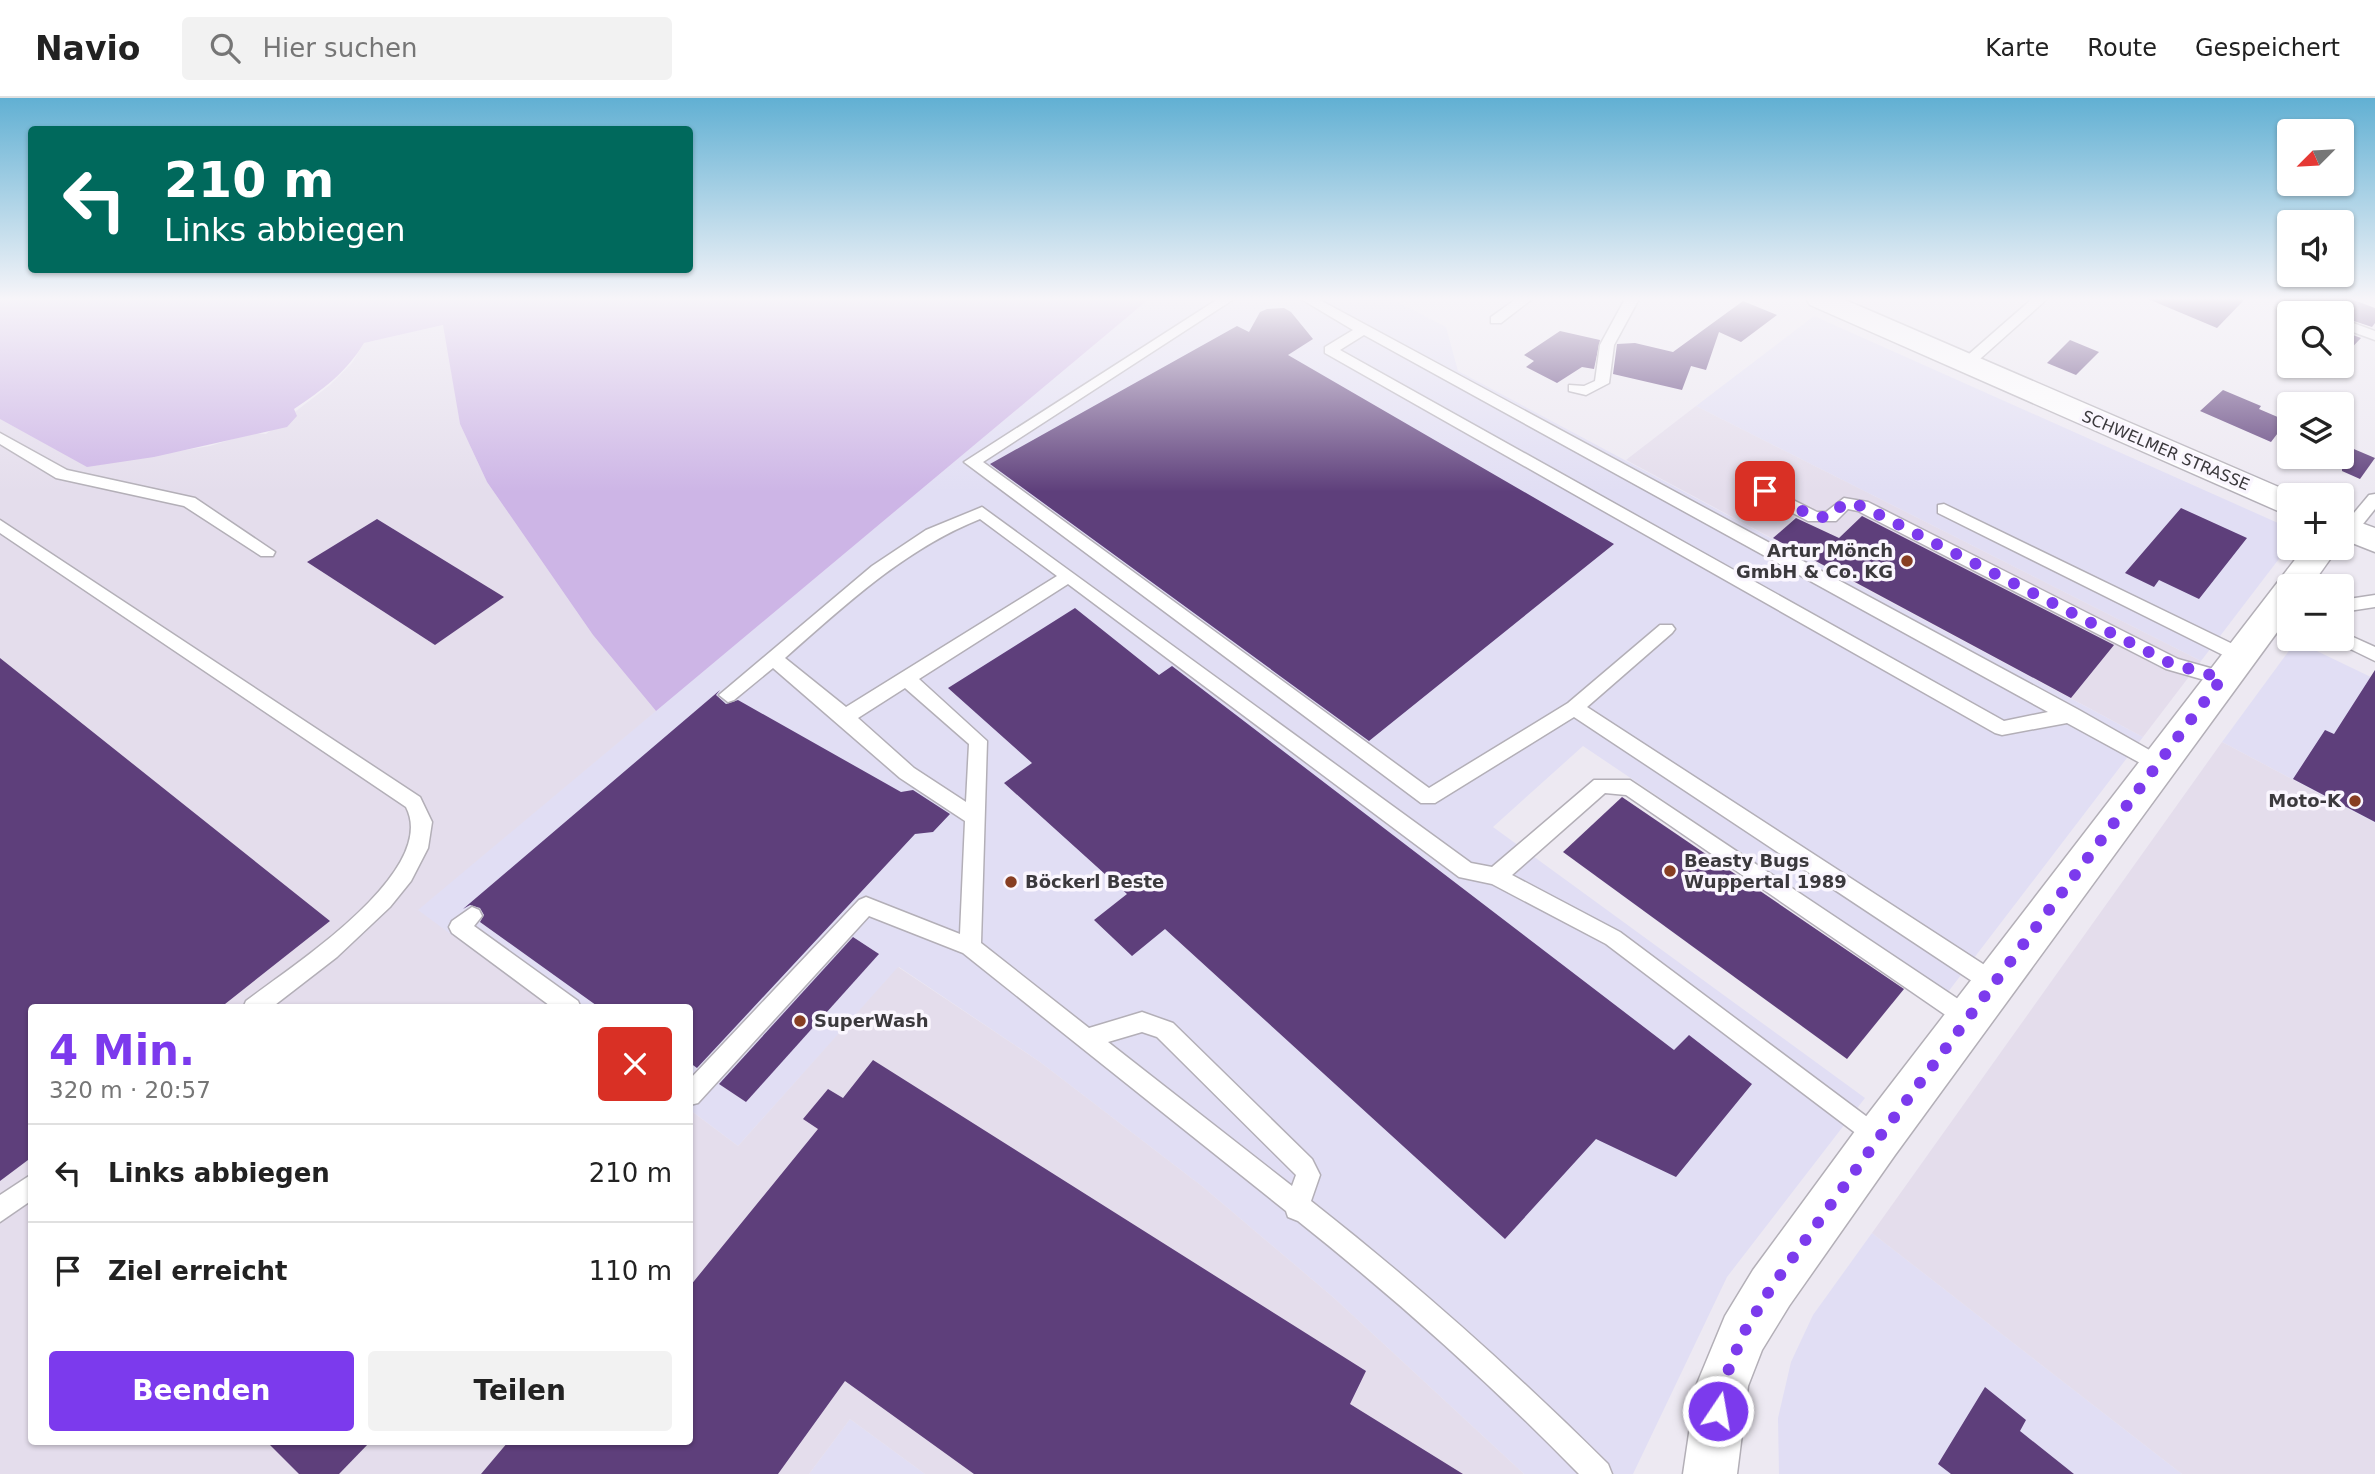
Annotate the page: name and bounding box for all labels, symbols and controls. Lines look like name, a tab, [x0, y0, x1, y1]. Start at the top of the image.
search box	[182, 17, 672, 80]
text: Navio	[35, 29, 140, 68]
icon: search	[206, 29, 244, 67]
text: Hier suchen	[262, 33, 417, 63]
text: Karte	[1985, 34, 2049, 62]
text: Route	[2087, 34, 2157, 62]
text: Gespeichert	[2195, 34, 2340, 62]
north arrow	[2277, 119, 2354, 196]
map controls	[2277, 119, 2354, 651]
text: 210 m	[164, 152, 334, 209]
icon: left	[49, 154, 140, 245]
button: sound	[2277, 210, 2354, 287]
text: Links abbiegen	[164, 211, 405, 249]
button: search	[2277, 301, 2354, 378]
button: layers	[2277, 392, 2354, 469]
street label: SCHWELMER STRASSE	[2079, 407, 2252, 494]
pin	[1735, 461, 1795, 521]
icon: arrive	[1746, 472, 1784, 510]
button: +	[2277, 483, 2354, 560]
place label: Artur Mönch GmbH & Co. KG	[1736, 540, 1893, 582]
marker: Artur Mönch GmbH & Co. KG	[1899, 553, 1915, 569]
button: −	[2277, 574, 2354, 651]
place label: Moto-K	[2268, 790, 2342, 811]
marker: Moto-K	[2347, 793, 2363, 809]
place label: Beasty Bugs Wuppertal 1989	[1684, 850, 1847, 892]
marker: Beasty Bugs Wuppertal 1989	[1662, 863, 1678, 879]
place label: Böckerl Beste	[1025, 871, 1164, 892]
marker: Böckerl Beste	[1003, 874, 1019, 890]
place label: SuperWash	[814, 1010, 929, 1031]
marker: SuperWash	[792, 1013, 808, 1029]
text: 4 Min.	[49, 1026, 195, 1075]
button: close	[598, 1027, 672, 1101]
text: 320 m · 20:57	[49, 1077, 211, 1103]
icon: left	[49, 1154, 87, 1192]
text: Links abbiegen	[108, 1158, 330, 1188]
text: 210 m	[589, 1158, 672, 1188]
icon: arrive	[49, 1252, 87, 1290]
text: Ziel erreicht	[108, 1256, 288, 1286]
text: 110 m	[589, 1256, 672, 1286]
button: Beenden	[49, 1351, 354, 1431]
button: Teilen	[368, 1351, 672, 1431]
position arrow	[1681, 1374, 1755, 1448]

